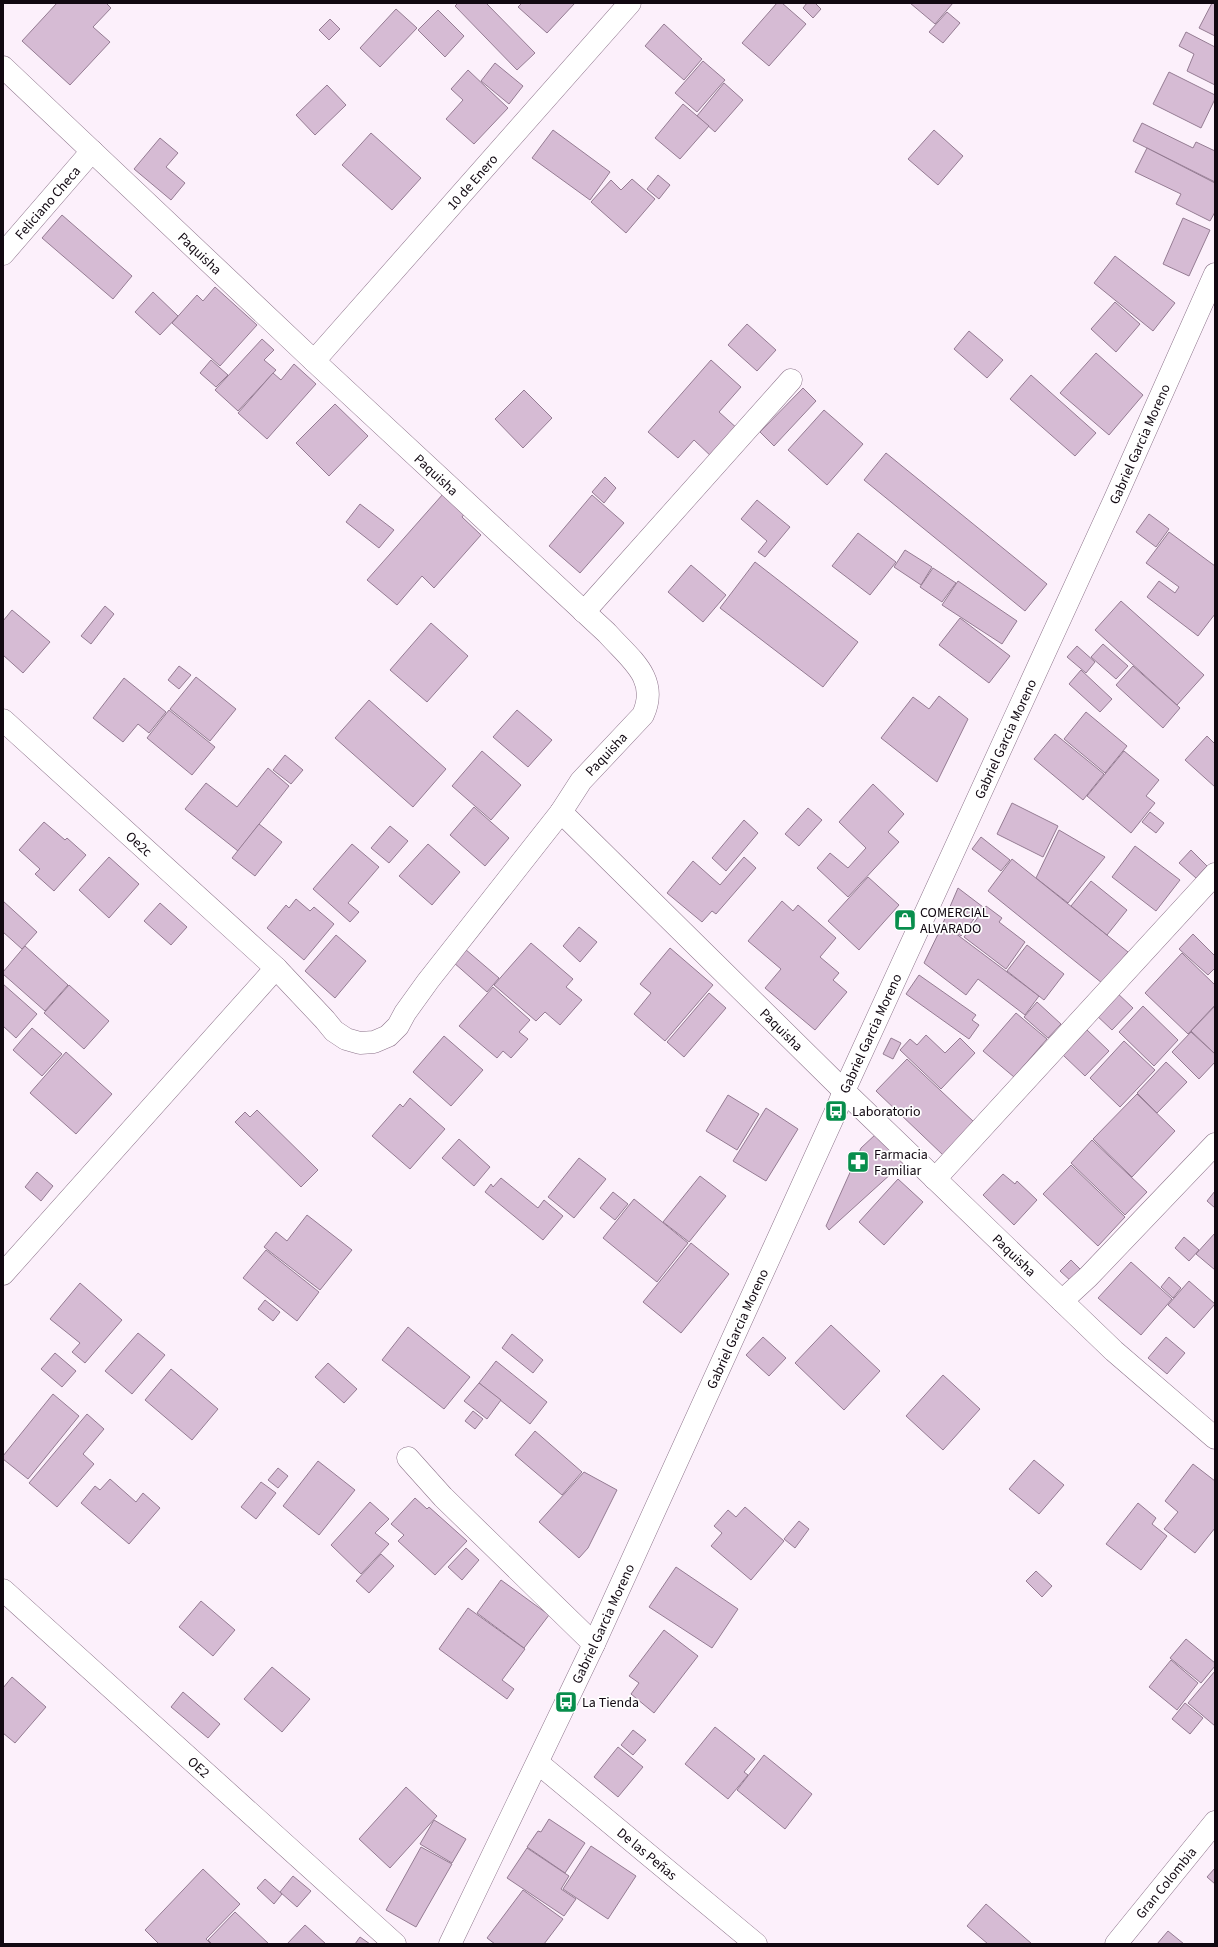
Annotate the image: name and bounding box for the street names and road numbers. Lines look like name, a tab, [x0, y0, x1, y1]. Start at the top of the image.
street label: 10 de Enero	[443, 150, 503, 215]
street label: Feliciano Checa	[11, 162, 86, 244]
street label: Paquisha	[173, 228, 226, 280]
street label: Gabriel Garcia Moreno	[1105, 381, 1176, 508]
street label: Paquisha	[409, 450, 462, 501]
street label: Gabriel Garcia Moreno	[970, 676, 1042, 802]
street label: Paquisha	[581, 728, 632, 781]
street label: Oe2c	[121, 827, 157, 862]
street label: Gabriel Garcia Moreno	[835, 971, 907, 1097]
street label: Paquisha	[755, 1004, 807, 1056]
street label: Paquisha	[987, 1230, 1040, 1282]
street label: Gabriel Garcia Moreno	[702, 1266, 774, 1392]
street label: Gabriel Garcia Moreno	[567, 1561, 640, 1687]
street label: OE2	[183, 1752, 214, 1783]
street label: De las Peñas	[612, 1824, 681, 1886]
street label: Gran Colombia	[1131, 1843, 1202, 1924]

